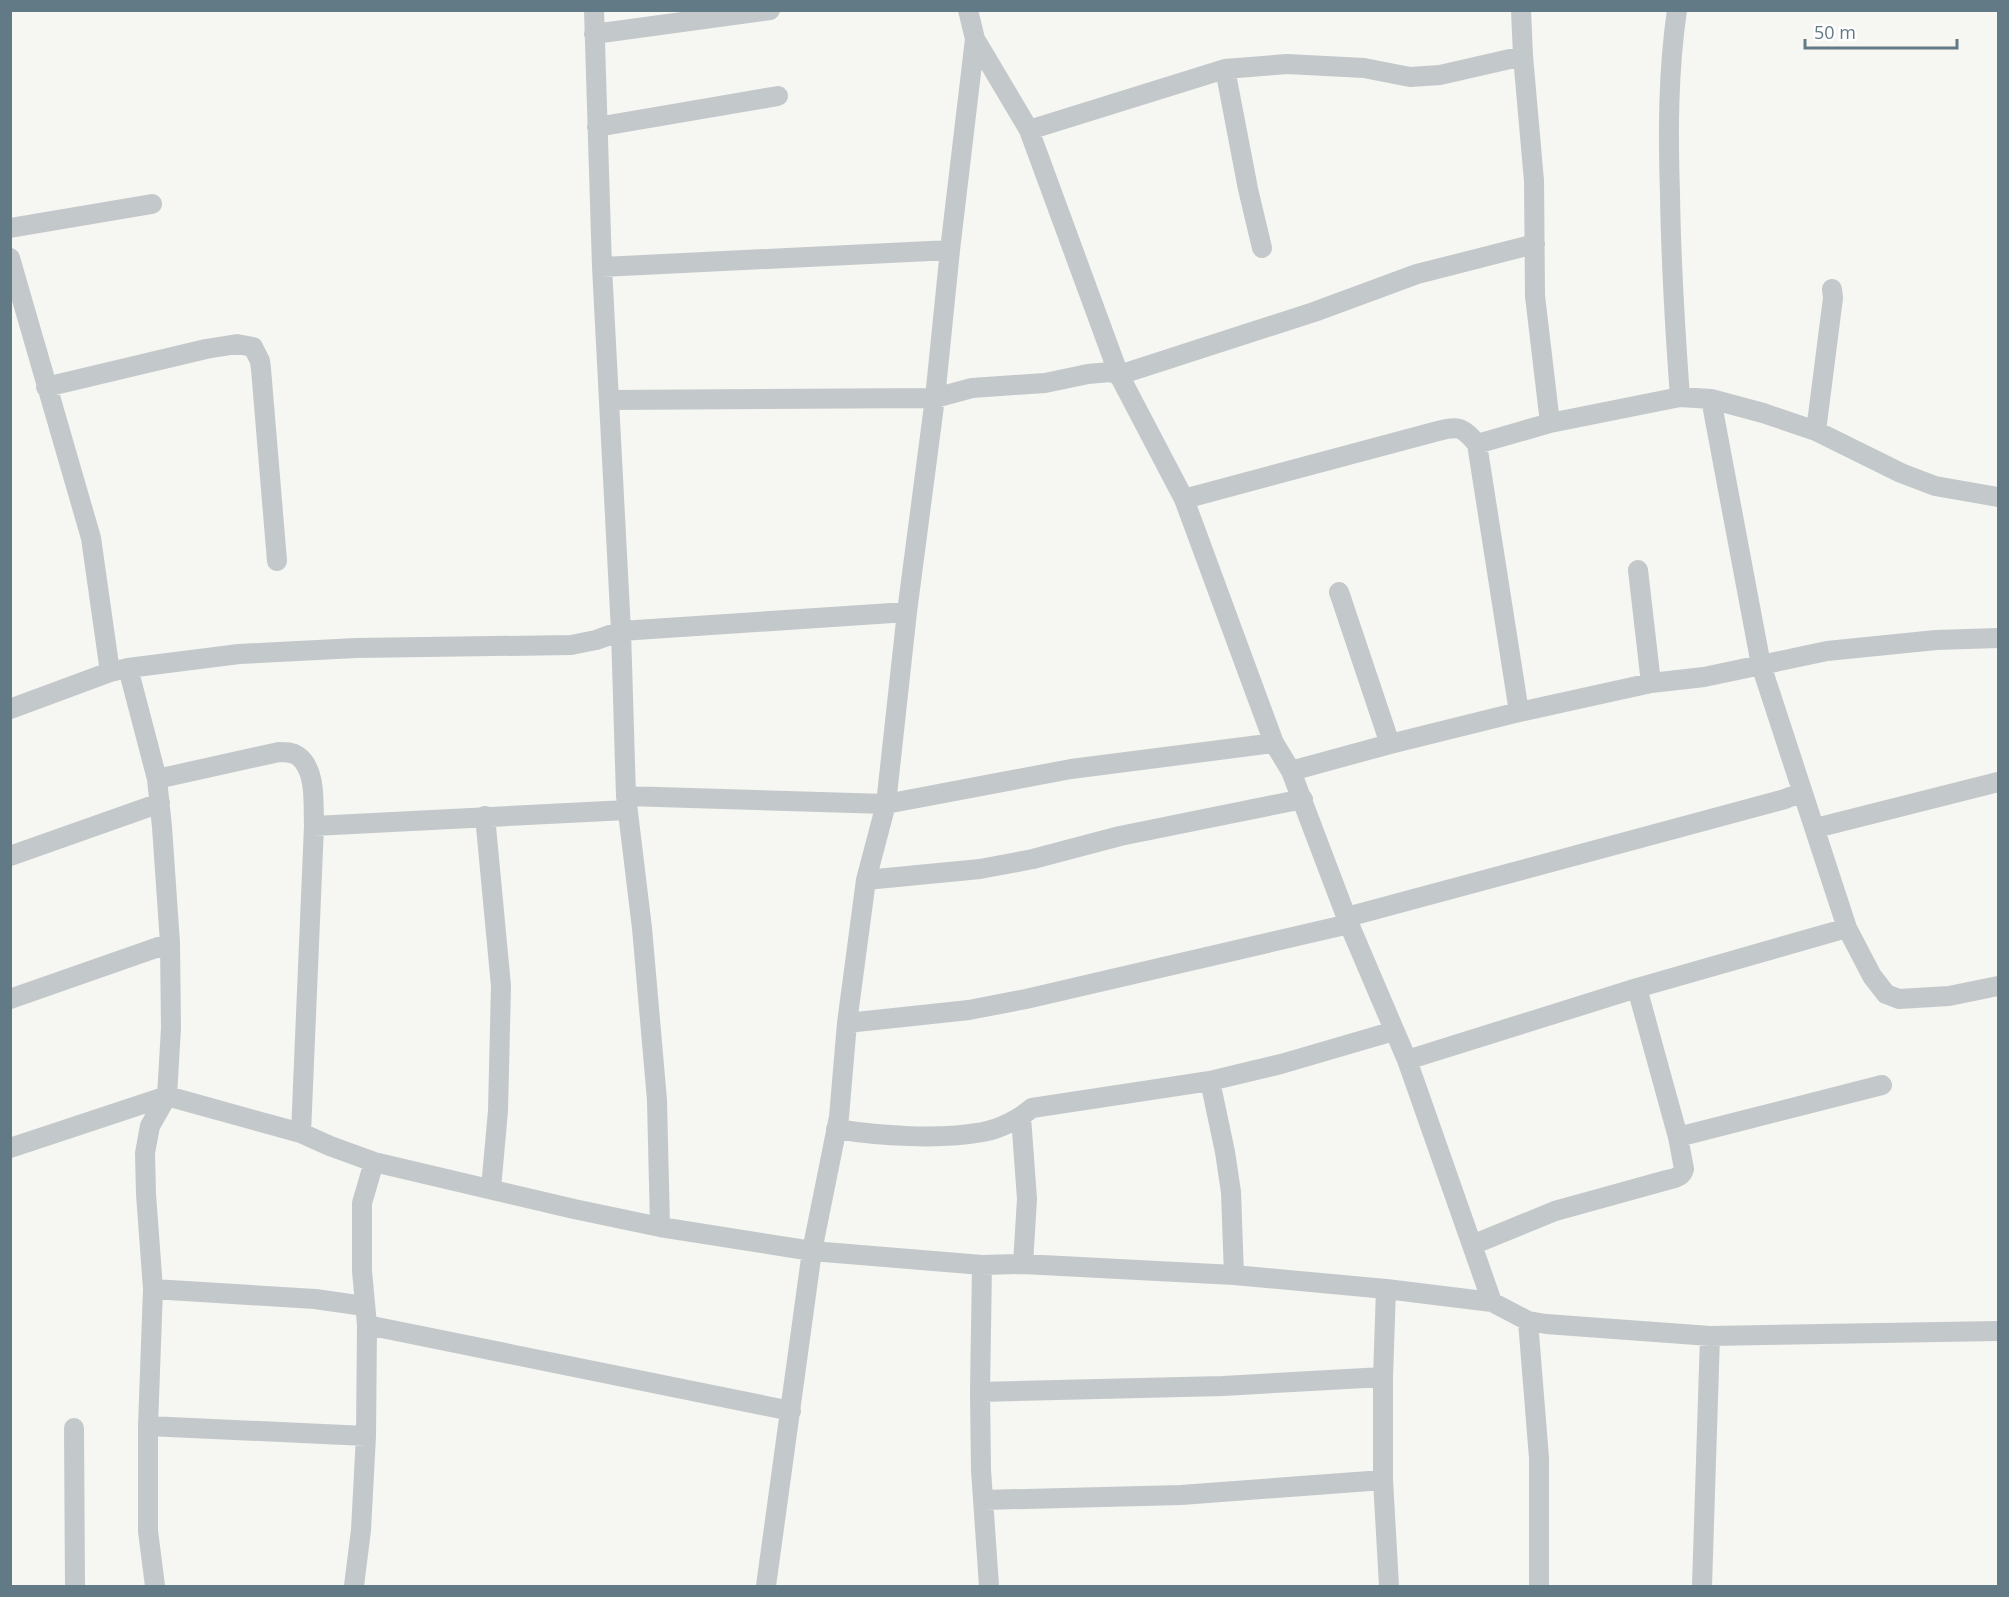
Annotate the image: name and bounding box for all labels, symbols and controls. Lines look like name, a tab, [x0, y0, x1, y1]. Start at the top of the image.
scale bar	[1805, 12, 1956, 50]
text: 50 m	[1814, 20, 1856, 44]

